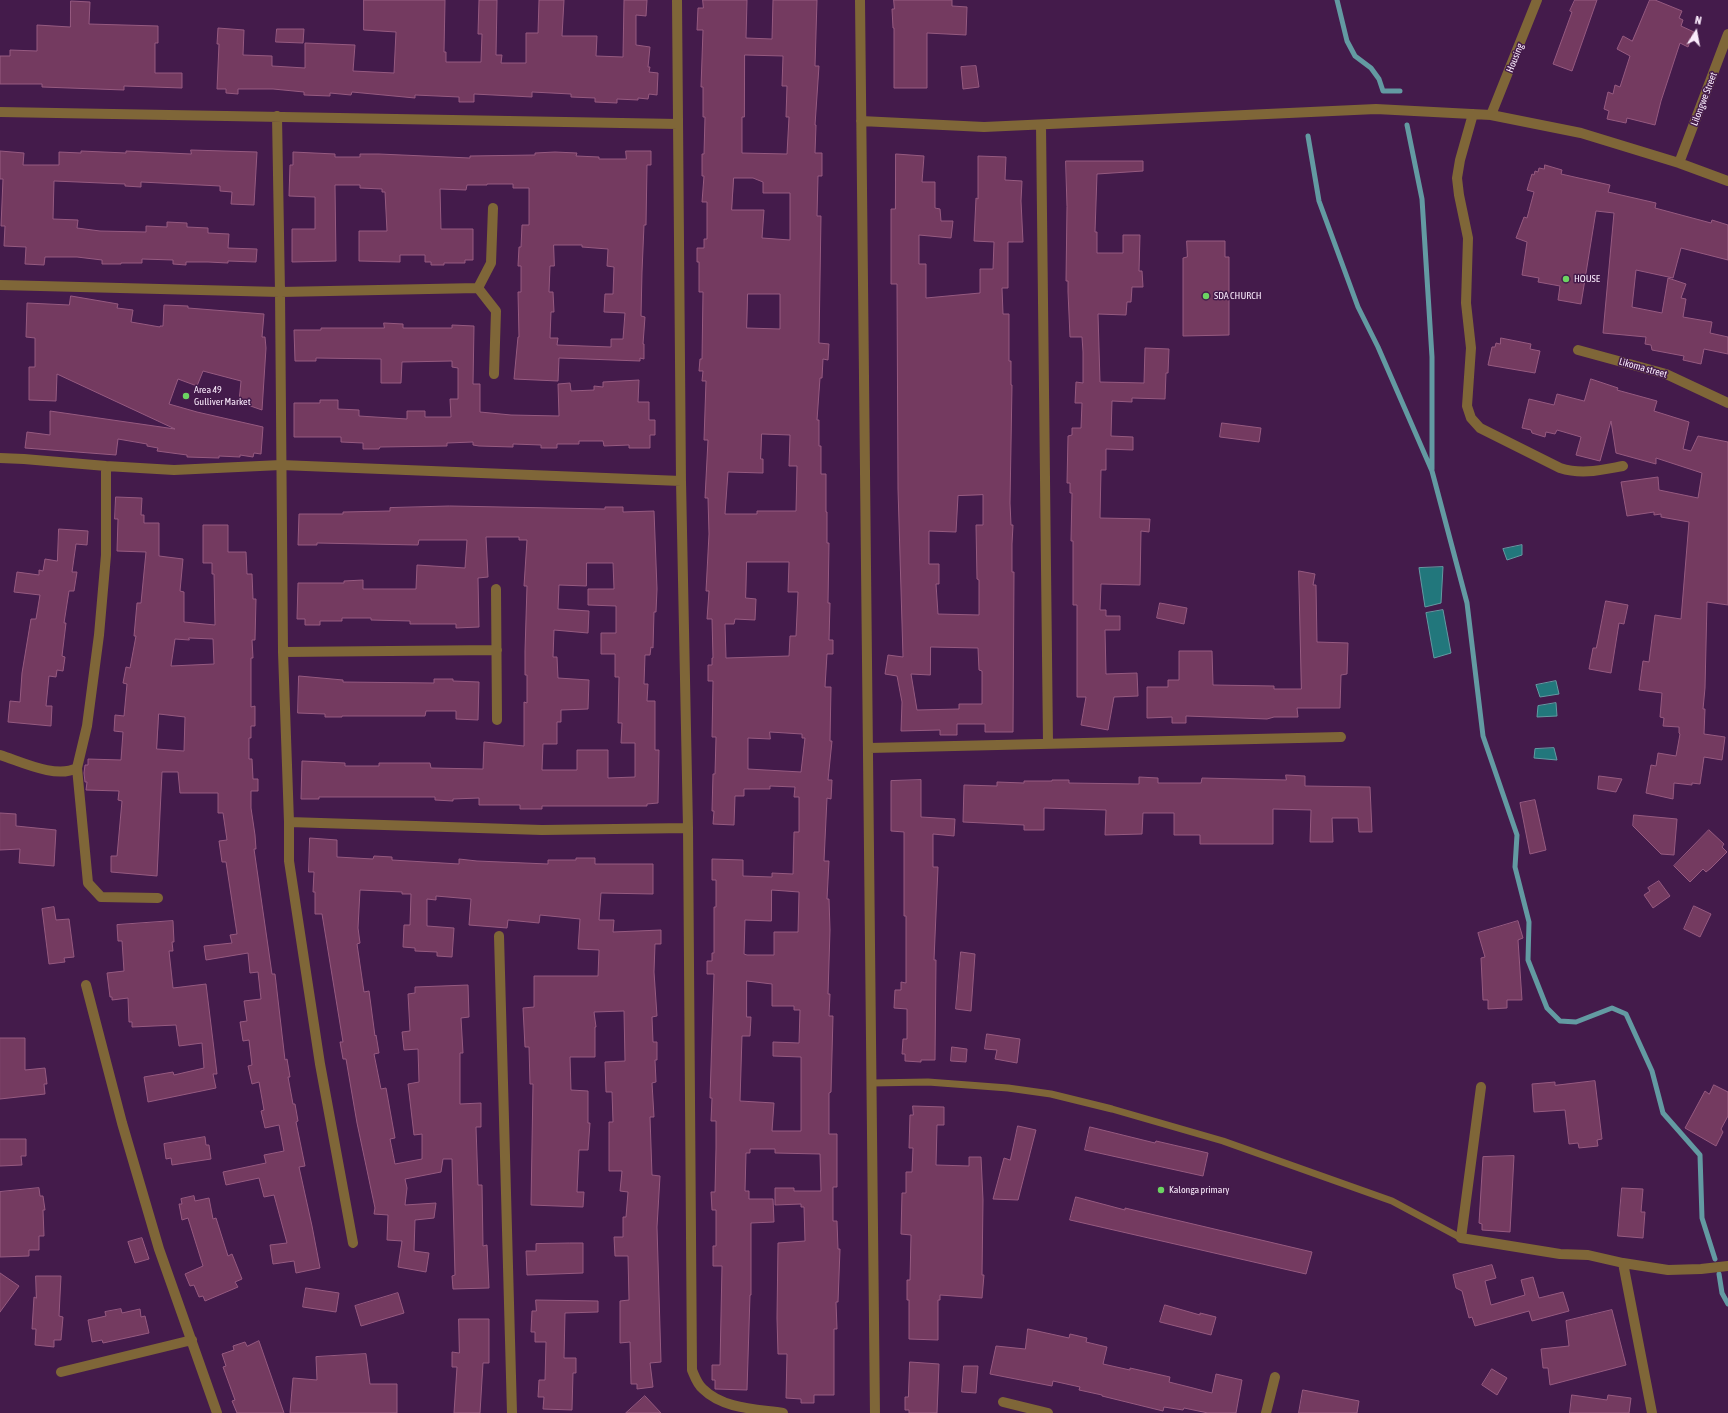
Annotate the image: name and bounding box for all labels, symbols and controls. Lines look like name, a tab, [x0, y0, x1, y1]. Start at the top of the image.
north arrow	[1676, 12, 1716, 52]
text: N	[1694, 14, 1703, 27]
street label: Housing	[1504, 42, 1526, 74]
street label: Lilongwe Street	[1688, 71, 1720, 127]
place label: HOUSE	[1574, 273, 1600, 285]
marker: HOUSE	[1561, 274, 1571, 284]
place label: SDA CHURCH	[1214, 290, 1261, 302]
marker: SDA CHURCH	[1201, 291, 1211, 301]
street label: Likoma street	[1618, 355, 1668, 381]
place label: Area 49 Gulliver Market	[194, 384, 251, 408]
marker: Area 49 Gulliver Market	[181, 391, 191, 401]
place label: Kalonga primary	[1169, 1184, 1229, 1196]
marker: Kalonga primary	[1156, 1185, 1166, 1195]

